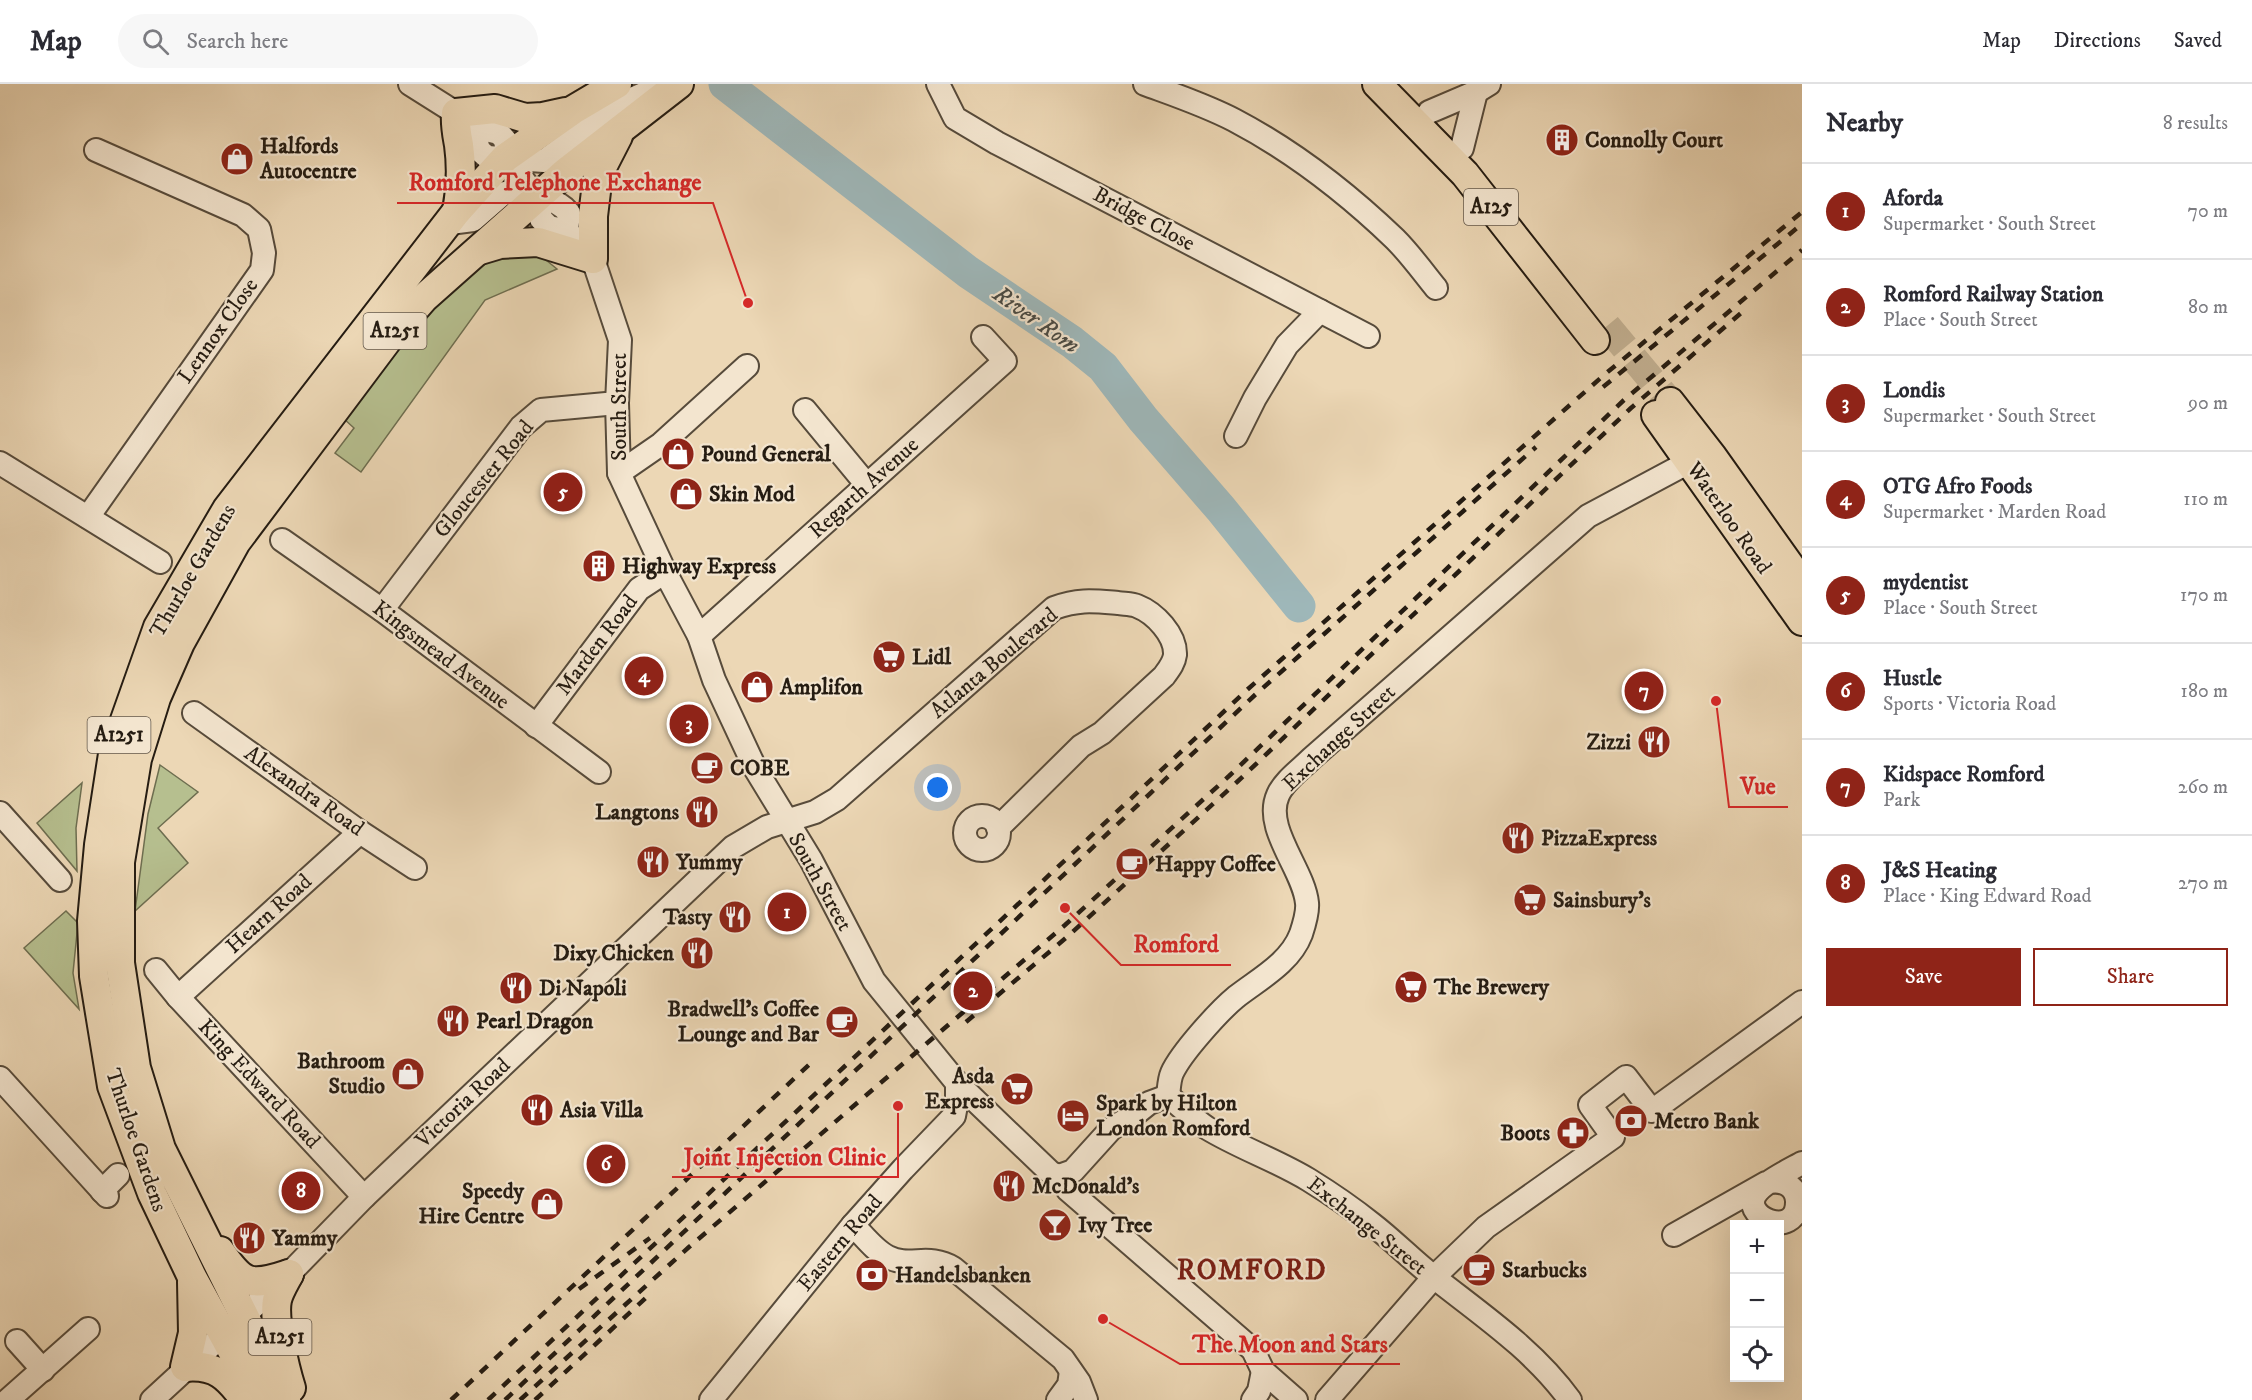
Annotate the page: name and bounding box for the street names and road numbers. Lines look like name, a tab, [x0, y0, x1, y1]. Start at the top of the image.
street label: Bridge Close	[1088, 181, 1200, 257]
road number: A125	[1464, 189, 1518, 225]
street label: Lennox Close	[172, 273, 264, 389]
road number: A1251	[364, 313, 426, 349]
street label: South Street	[606, 353, 633, 461]
street label: Gloucester Road	[428, 415, 540, 543]
street label: Regarth Avenue	[803, 432, 925, 544]
street label: Waterloo Road	[1680, 456, 1778, 579]
street label: Thurloe Gardens	[144, 499, 242, 643]
street label: Marden Road	[550, 589, 644, 701]
street label: Kingsmead Avenue	[367, 595, 515, 715]
street label: Atlanta Boulevard	[925, 602, 1063, 724]
street label: Exchange Street	[1277, 679, 1401, 797]
road number: A1251	[88, 717, 150, 753]
street label: Alexandra Road	[239, 740, 369, 842]
street label: South Street	[782, 828, 858, 936]
street label: Hearn Road	[220, 868, 318, 960]
street label: King Edward Road	[192, 1014, 326, 1154]
street label: Victoria Road	[409, 1052, 516, 1154]
street label: Thurloe Gardens	[99, 1065, 173, 1215]
street label: Exchange Street	[1302, 1171, 1432, 1281]
street label: Eastern Road	[792, 1189, 888, 1297]
road number: A1251	[248, 1319, 312, 1355]

